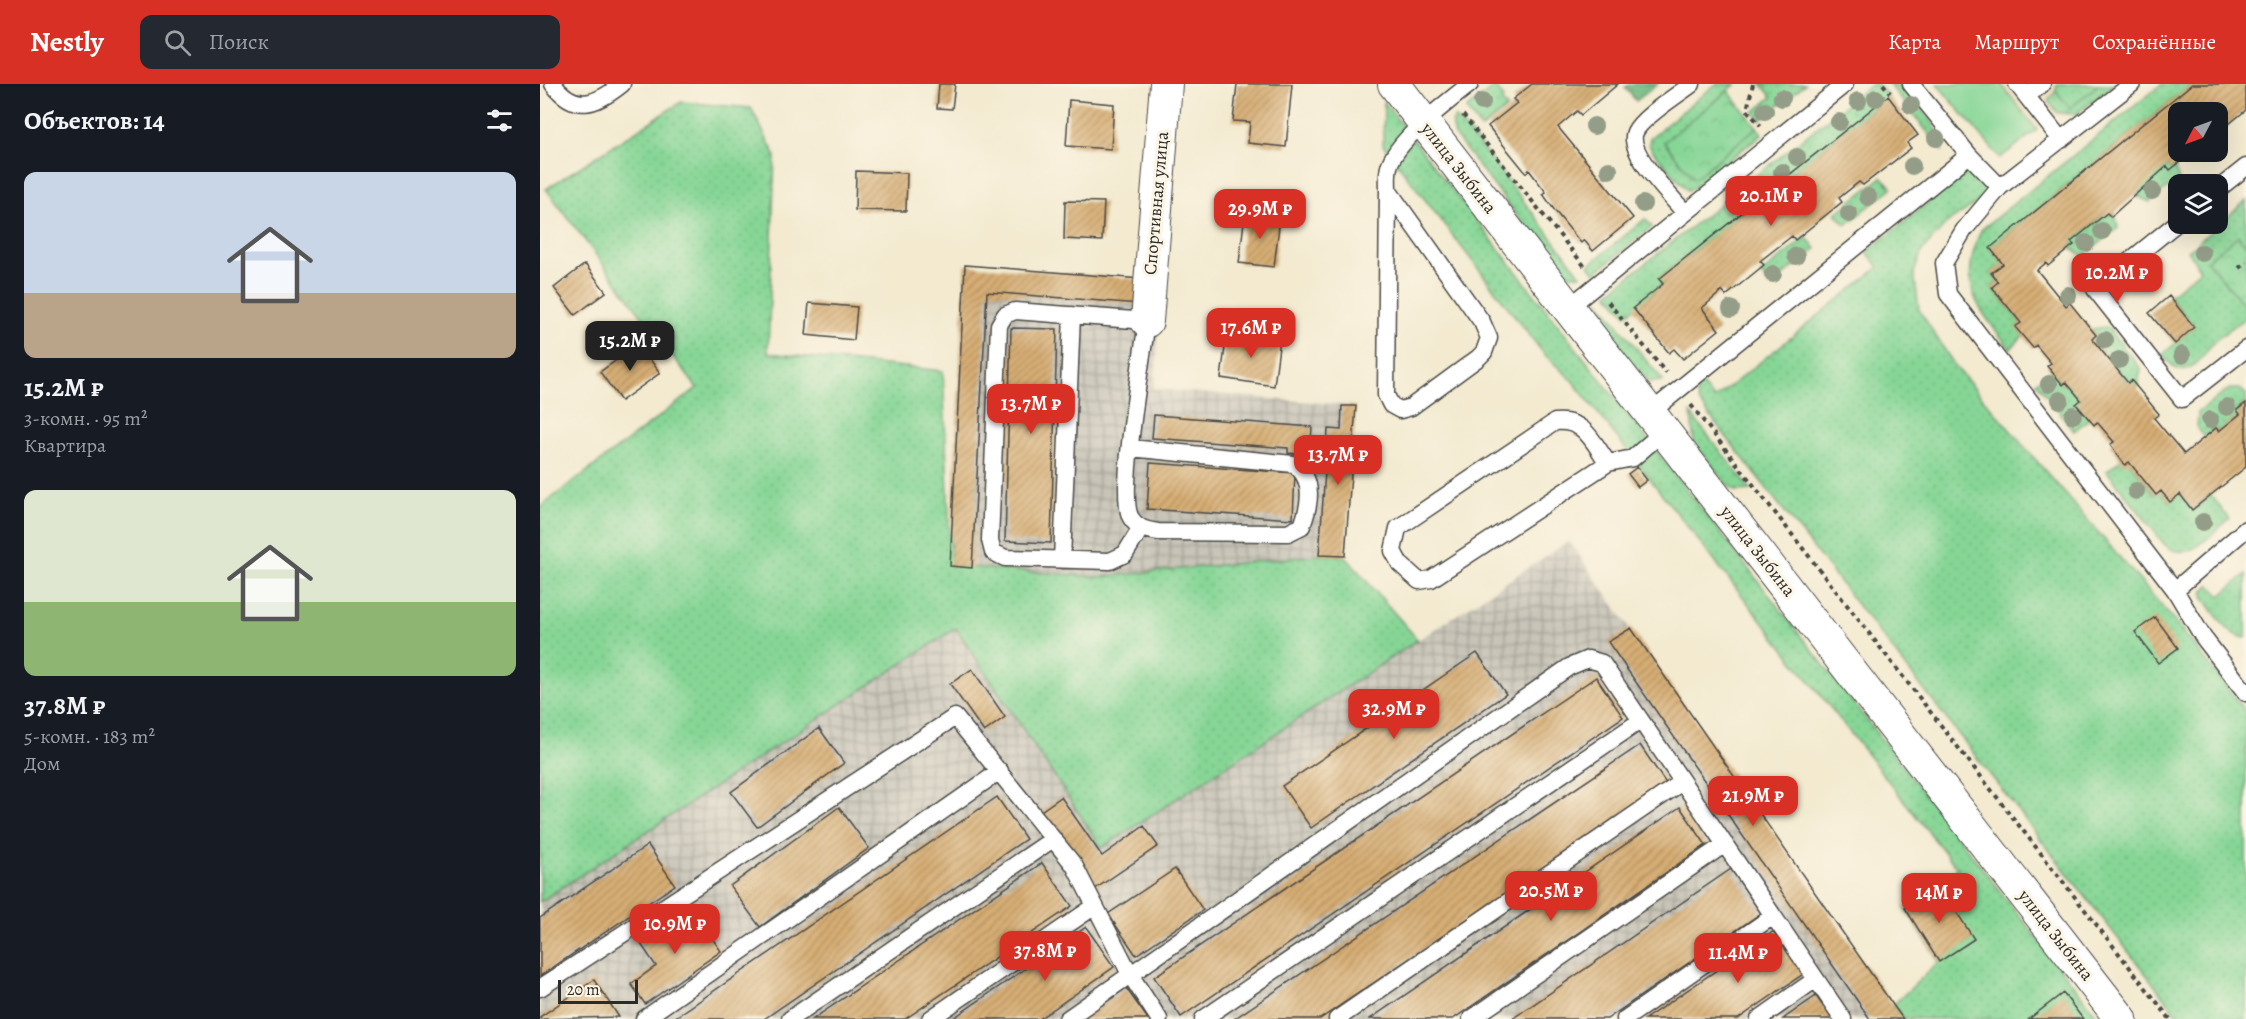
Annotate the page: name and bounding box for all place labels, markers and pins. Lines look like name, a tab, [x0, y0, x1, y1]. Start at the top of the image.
pin: 20.1M ₽	[1716, 176, 1826, 227]
pin: 29.9M ₽	[1205, 189, 1315, 240]
pin: 10.2M ₽	[2062, 253, 2172, 304]
pin: 17.6M ₽	[1196, 308, 1306, 359]
pin: 15.2M ₽	[575, 321, 685, 372]
pin: 13.7M ₽	[976, 384, 1086, 435]
pin: 13.7M ₽	[1283, 435, 1393, 486]
pin: 32.9M ₽	[1339, 689, 1449, 740]
pin: 21.9M ₽	[1698, 776, 1808, 827]
pin: 20.5M ₽	[1496, 871, 1606, 922]
pin: 14M ₽	[1897, 873, 1981, 924]
pin: 10.9M ₽	[620, 904, 730, 955]
pin: 37.8M ₽	[990, 931, 1100, 982]
pin: 11.4M ₽	[1683, 933, 1793, 984]

